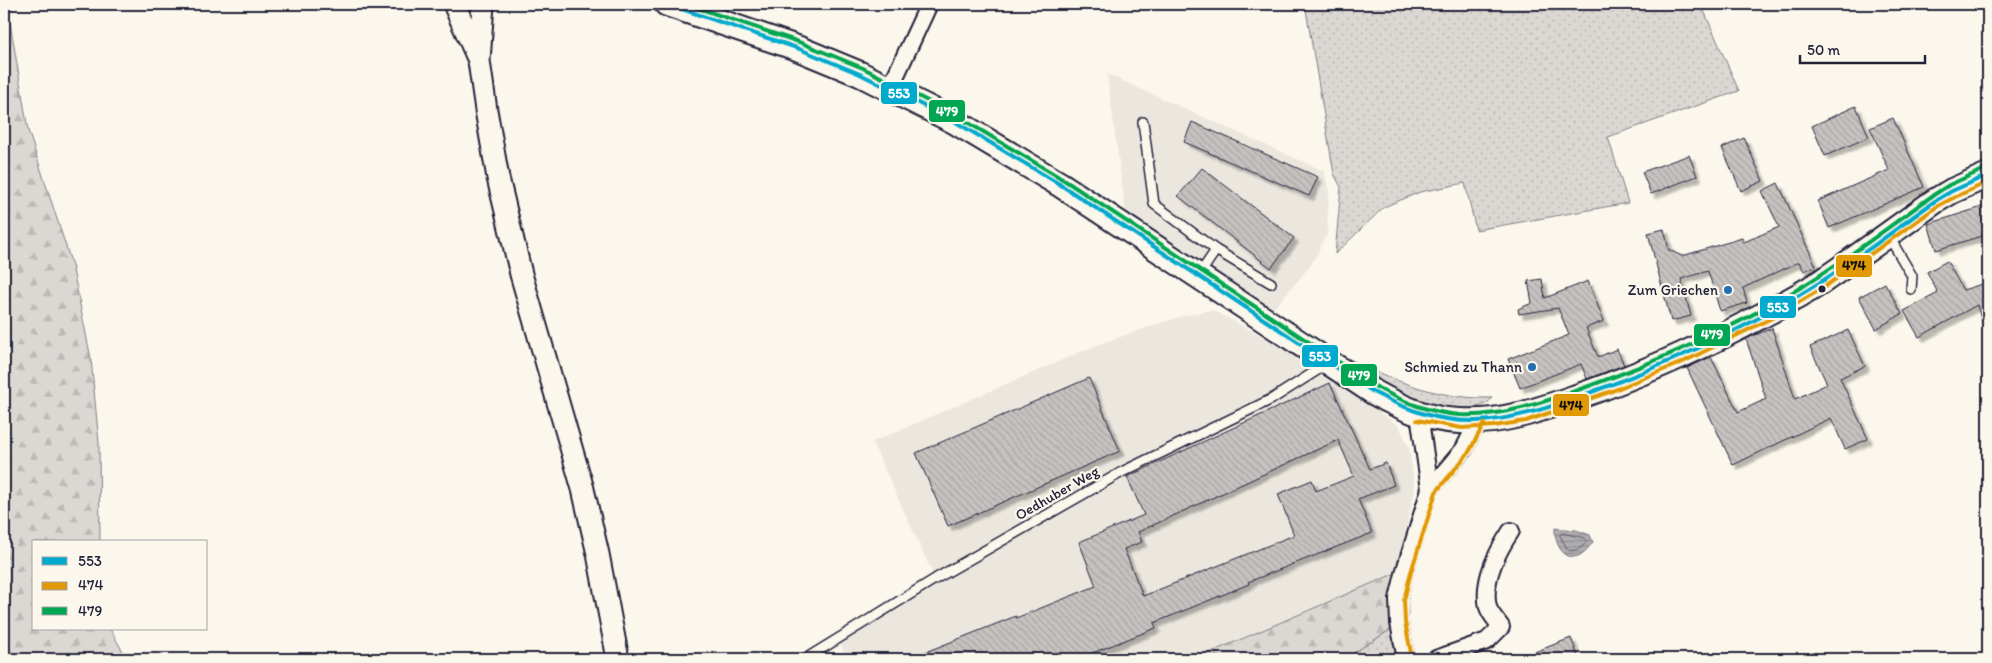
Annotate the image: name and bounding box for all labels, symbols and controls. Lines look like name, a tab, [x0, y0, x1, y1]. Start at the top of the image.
scale bar	[1800, 32, 1924, 64]
text: 50 m	[1807, 41, 1840, 59]
line badge: 553	[880, 81, 918, 105]
text: 553	[888, 85, 911, 102]
line badge: 479	[928, 99, 966, 123]
text: 479	[936, 103, 958, 120]
line badge: 474	[1835, 254, 1873, 278]
text: 474	[1842, 257, 1866, 274]
place label: Zum Griechen	[1628, 281, 1718, 299]
marker: Zum Griechen	[1722, 284, 1734, 296]
unlabelled marker	[1817, 284, 1827, 294]
line badge: 553	[1759, 295, 1797, 319]
text: 553	[1767, 299, 1790, 316]
line badge: 479	[1693, 323, 1731, 347]
text: 479	[1701, 326, 1723, 343]
line badge: 553	[1301, 344, 1339, 368]
text: 553	[1309, 348, 1332, 365]
place label: Schmied zu Thann	[1404, 358, 1522, 376]
marker: Schmied zu Thann	[1526, 361, 1538, 373]
line badge: 479	[1340, 363, 1378, 387]
text: 479	[1348, 367, 1370, 384]
line badge: 474	[1552, 393, 1590, 417]
text: 474	[1559, 397, 1583, 414]
street label: Oedhuber Weg	[1012, 462, 1102, 524]
legend	[32, 540, 208, 630]
text: 553	[78, 552, 102, 570]
text: 474	[78, 576, 103, 594]
text: 479	[78, 602, 102, 620]

